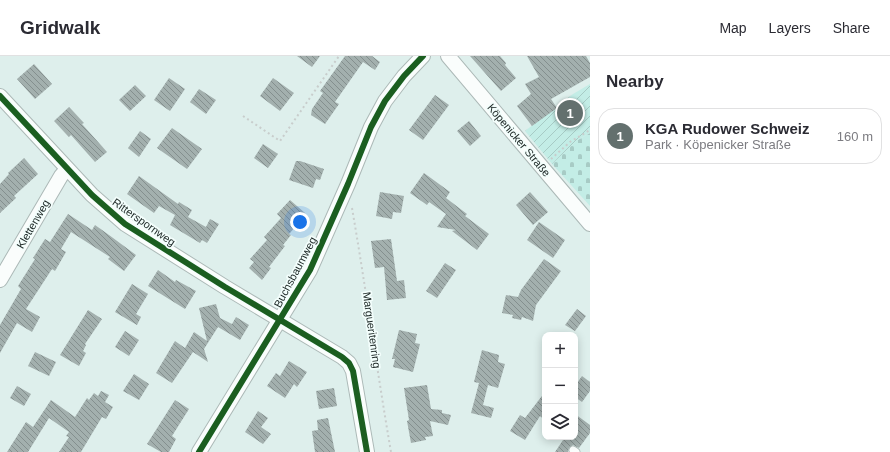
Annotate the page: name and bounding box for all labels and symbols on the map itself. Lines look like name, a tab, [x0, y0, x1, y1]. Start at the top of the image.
pin: 1	[557, 98, 583, 128]
street label: Köpenicker Straße	[485, 101, 553, 179]
street label: Ritterspornweg	[110, 196, 178, 248]
street label: Klettenweg	[14, 197, 52, 251]
your location	[290, 212, 310, 232]
street label: Buchsbaumweg	[271, 235, 319, 309]
street label: Margueritenring	[361, 291, 383, 369]

